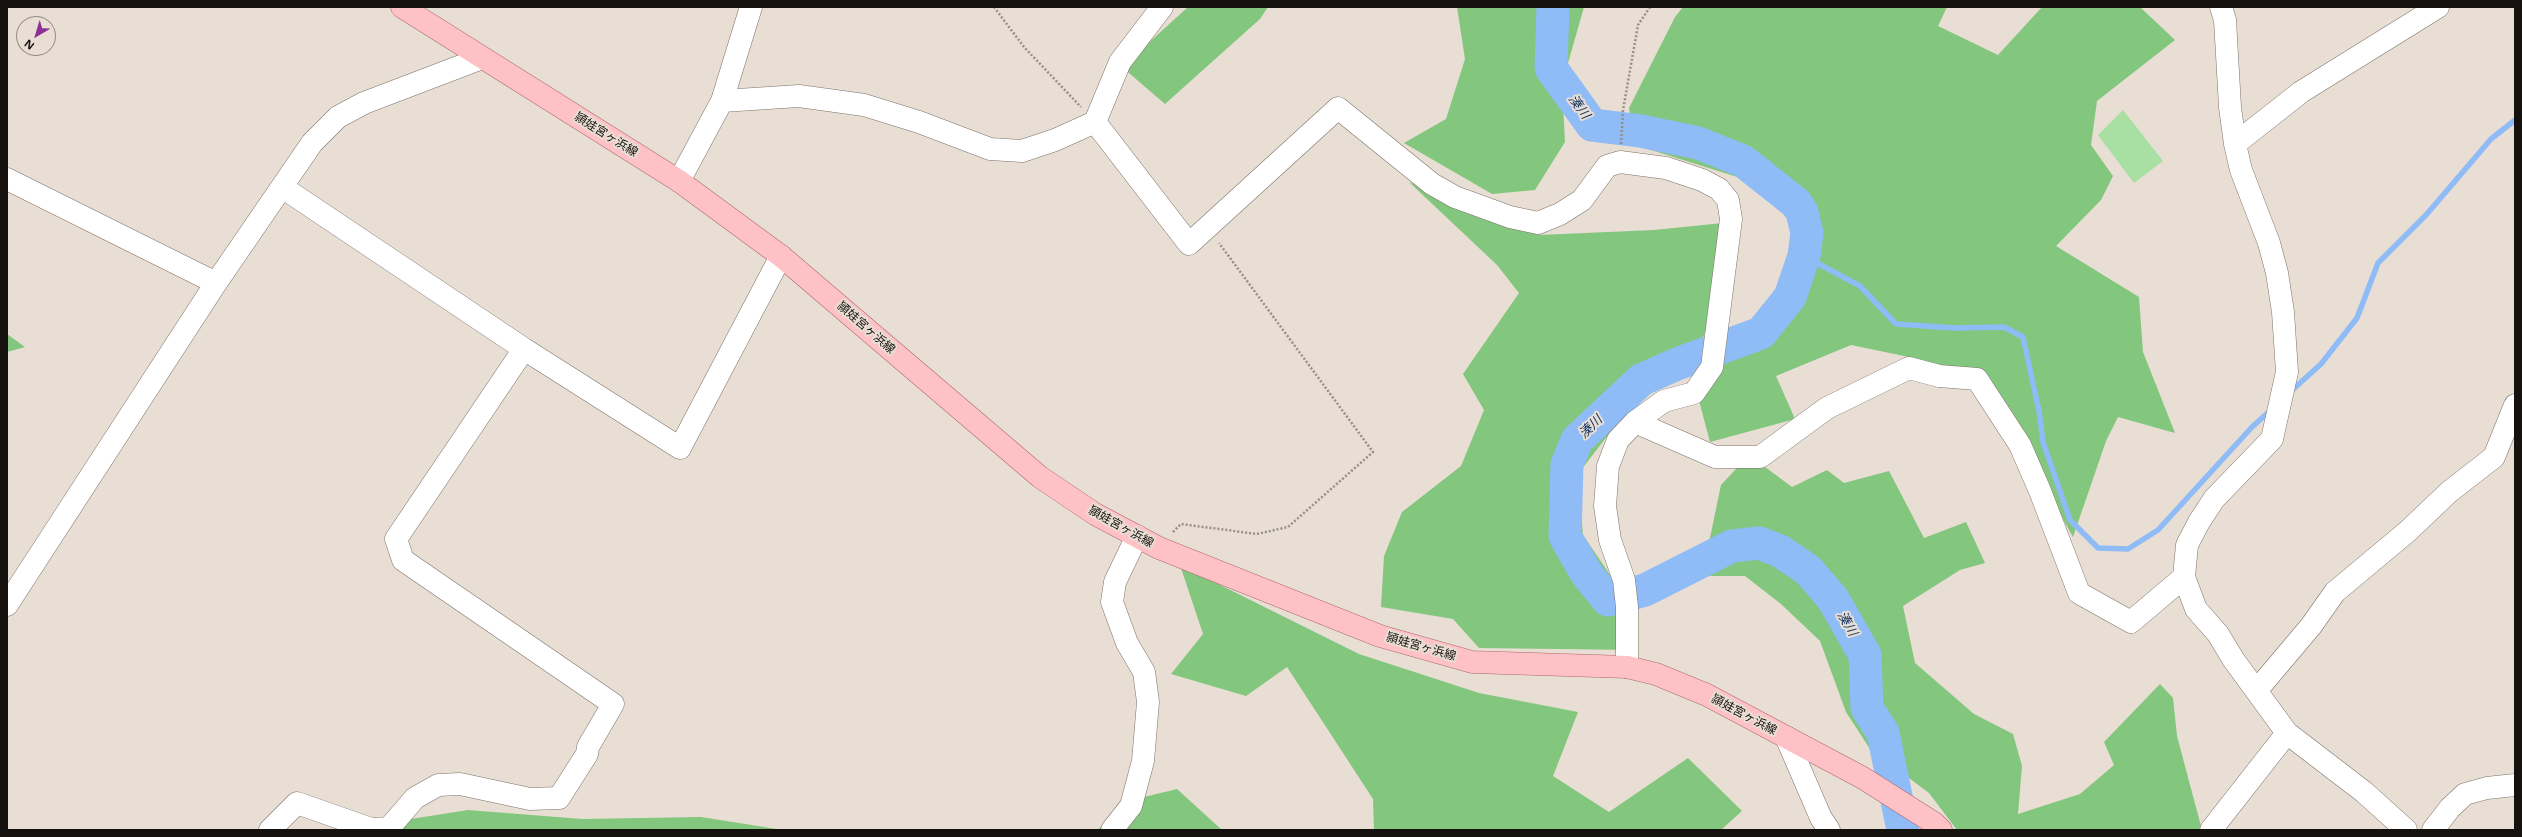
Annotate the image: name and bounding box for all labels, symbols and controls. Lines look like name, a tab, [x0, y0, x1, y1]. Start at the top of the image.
north arrow	[16, 16, 56, 56]
text: N	[21, 36, 37, 54]
water label: 湊川	[1565, 92, 1593, 122]
street label: 頴娃宮ヶ浜線	[572, 110, 640, 160]
street label: 頴娃宮ヶ浜線	[834, 299, 898, 357]
water label: 湊川	[1576, 412, 1606, 442]
street label: 頴娃宮ヶ浜線	[1086, 503, 1156, 551]
water label: 湊川	[1834, 609, 1860, 639]
street label: 頴娃宮ヶ浜線	[1384, 630, 1458, 664]
street label: 頴娃宮ヶ浜線	[1709, 692, 1779, 738]

